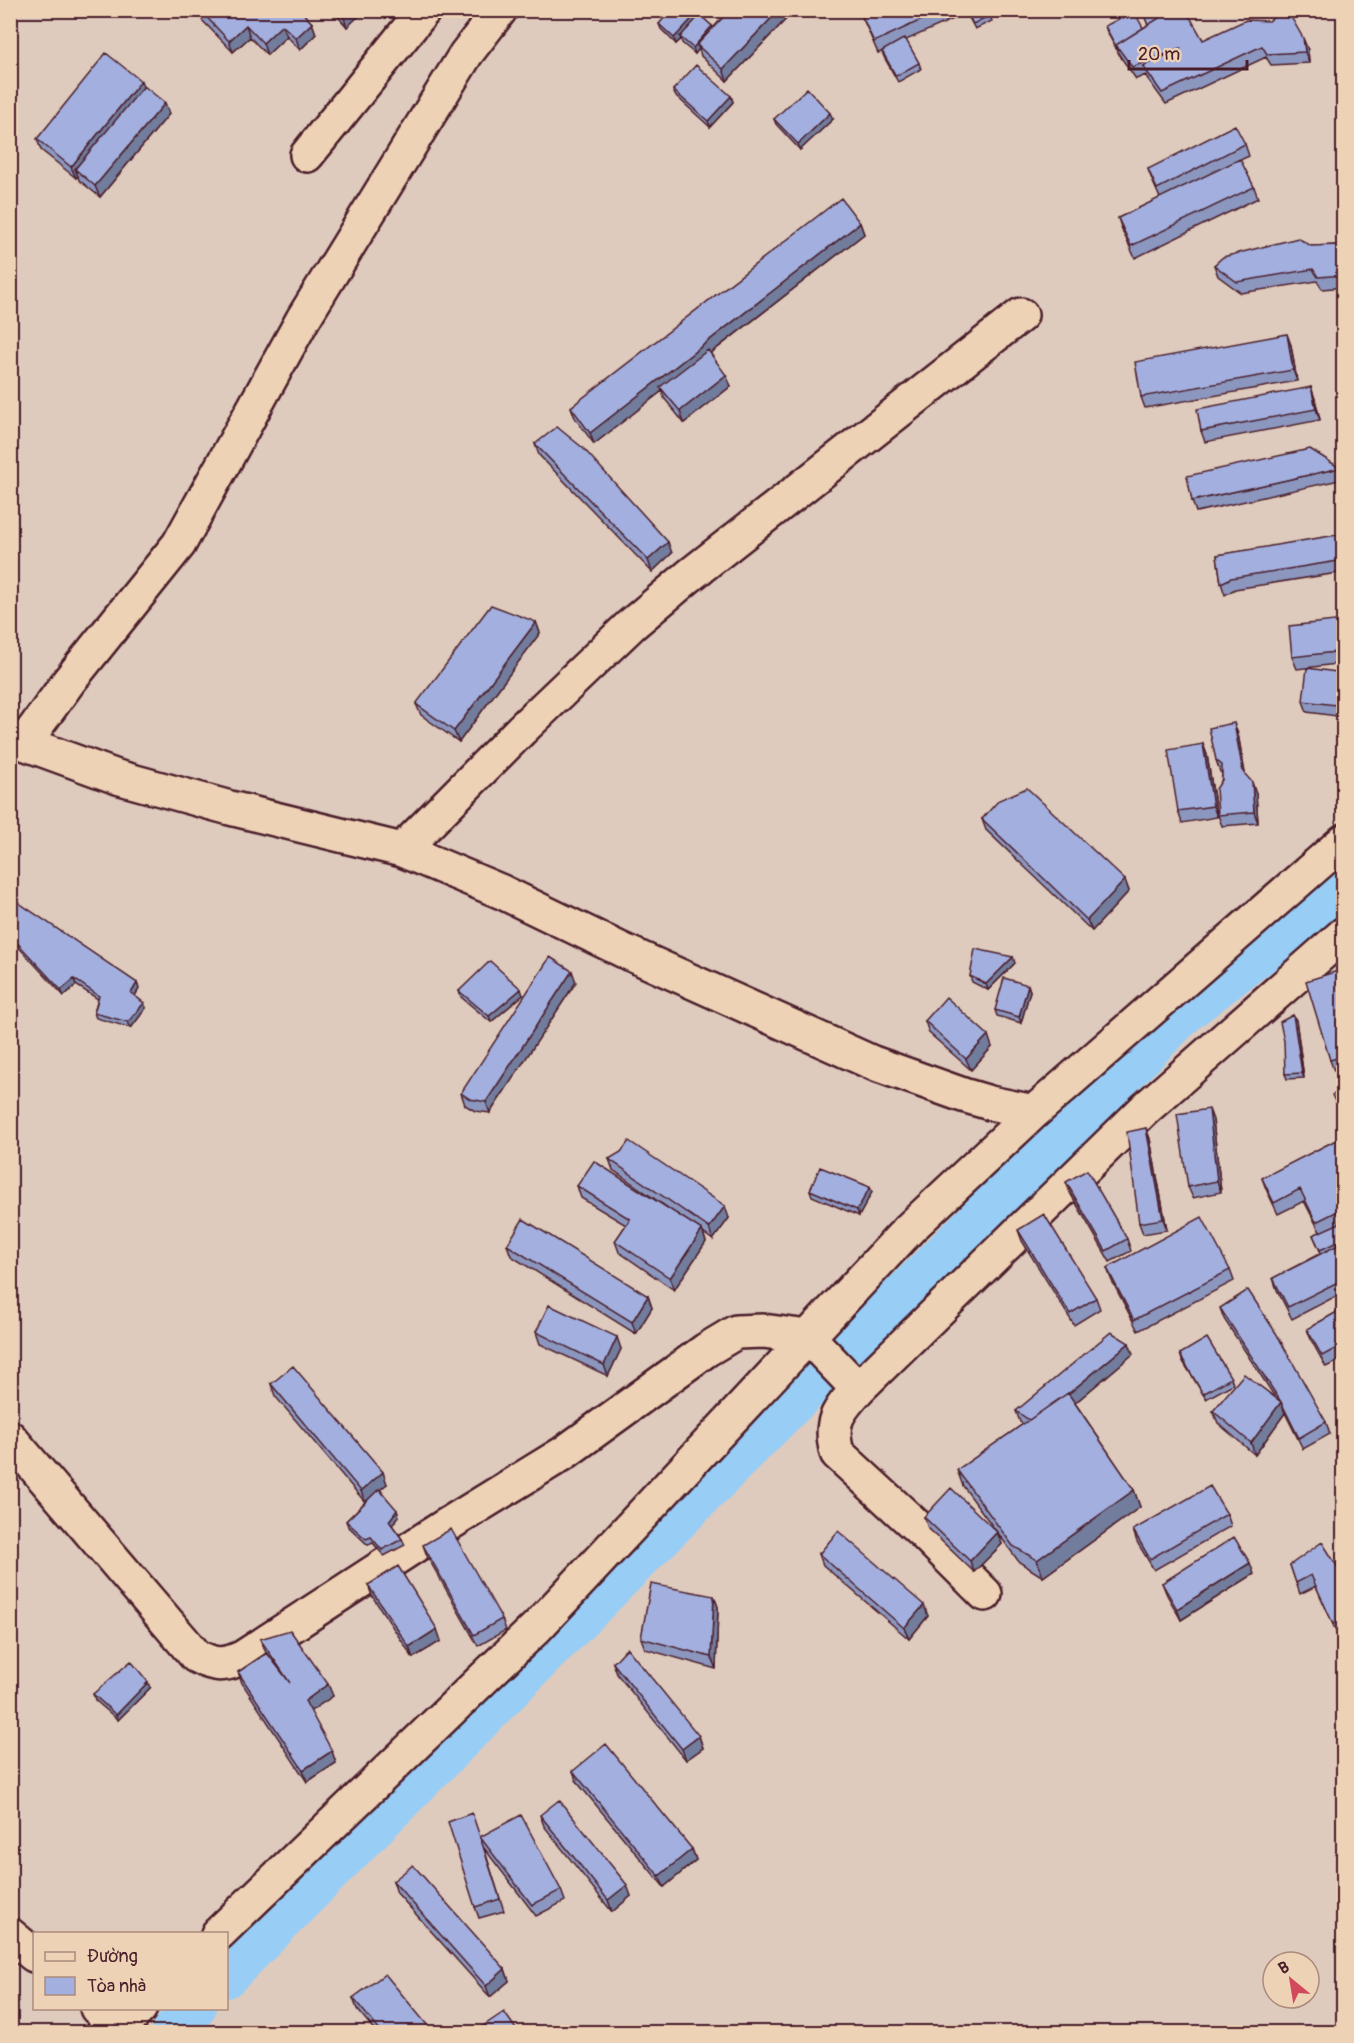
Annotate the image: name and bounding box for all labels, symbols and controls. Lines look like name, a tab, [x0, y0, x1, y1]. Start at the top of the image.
scale bar	[1129, 33, 1248, 71]
text: 20 m	[1138, 43, 1180, 66]
legend	[33, 1932, 228, 2010]
text: Đường	[87, 1945, 138, 1968]
north arrow	[1261, 1950, 1321, 2010]
text: B	[1275, 1957, 1293, 1979]
text: Tòa nhà	[87, 1975, 146, 1998]

